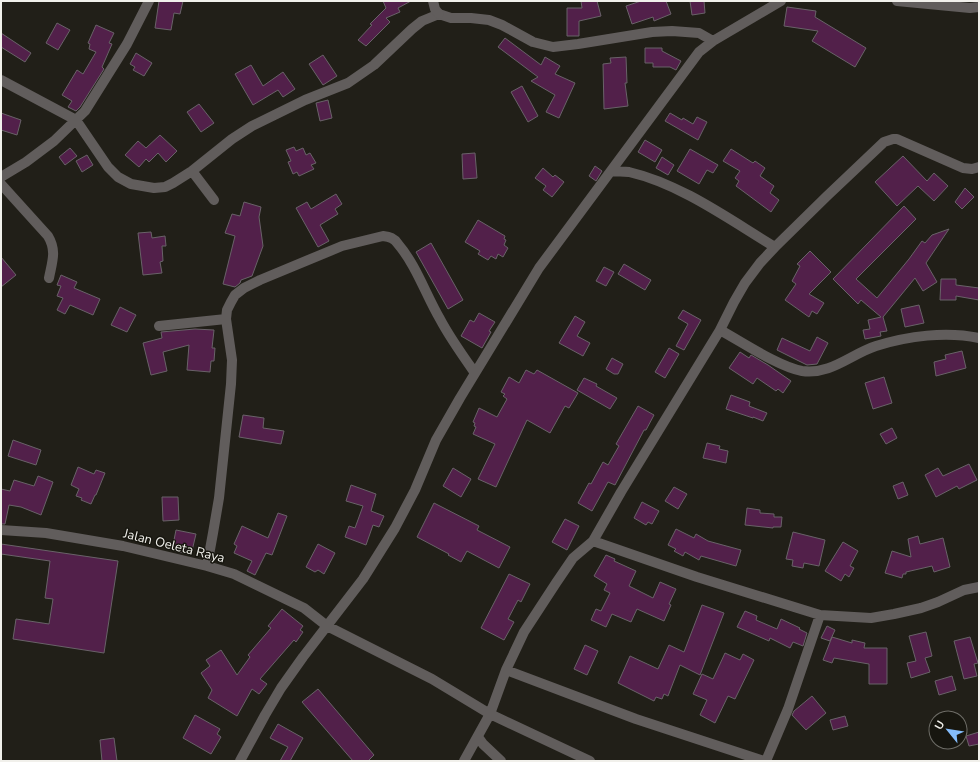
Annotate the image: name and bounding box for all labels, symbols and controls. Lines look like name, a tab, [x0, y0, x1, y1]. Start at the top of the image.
street label: Jalan Oeleta Raya	[120, 524, 227, 567]
north arrow	[928, 710, 968, 750]
text: U	[931, 718, 948, 733]

